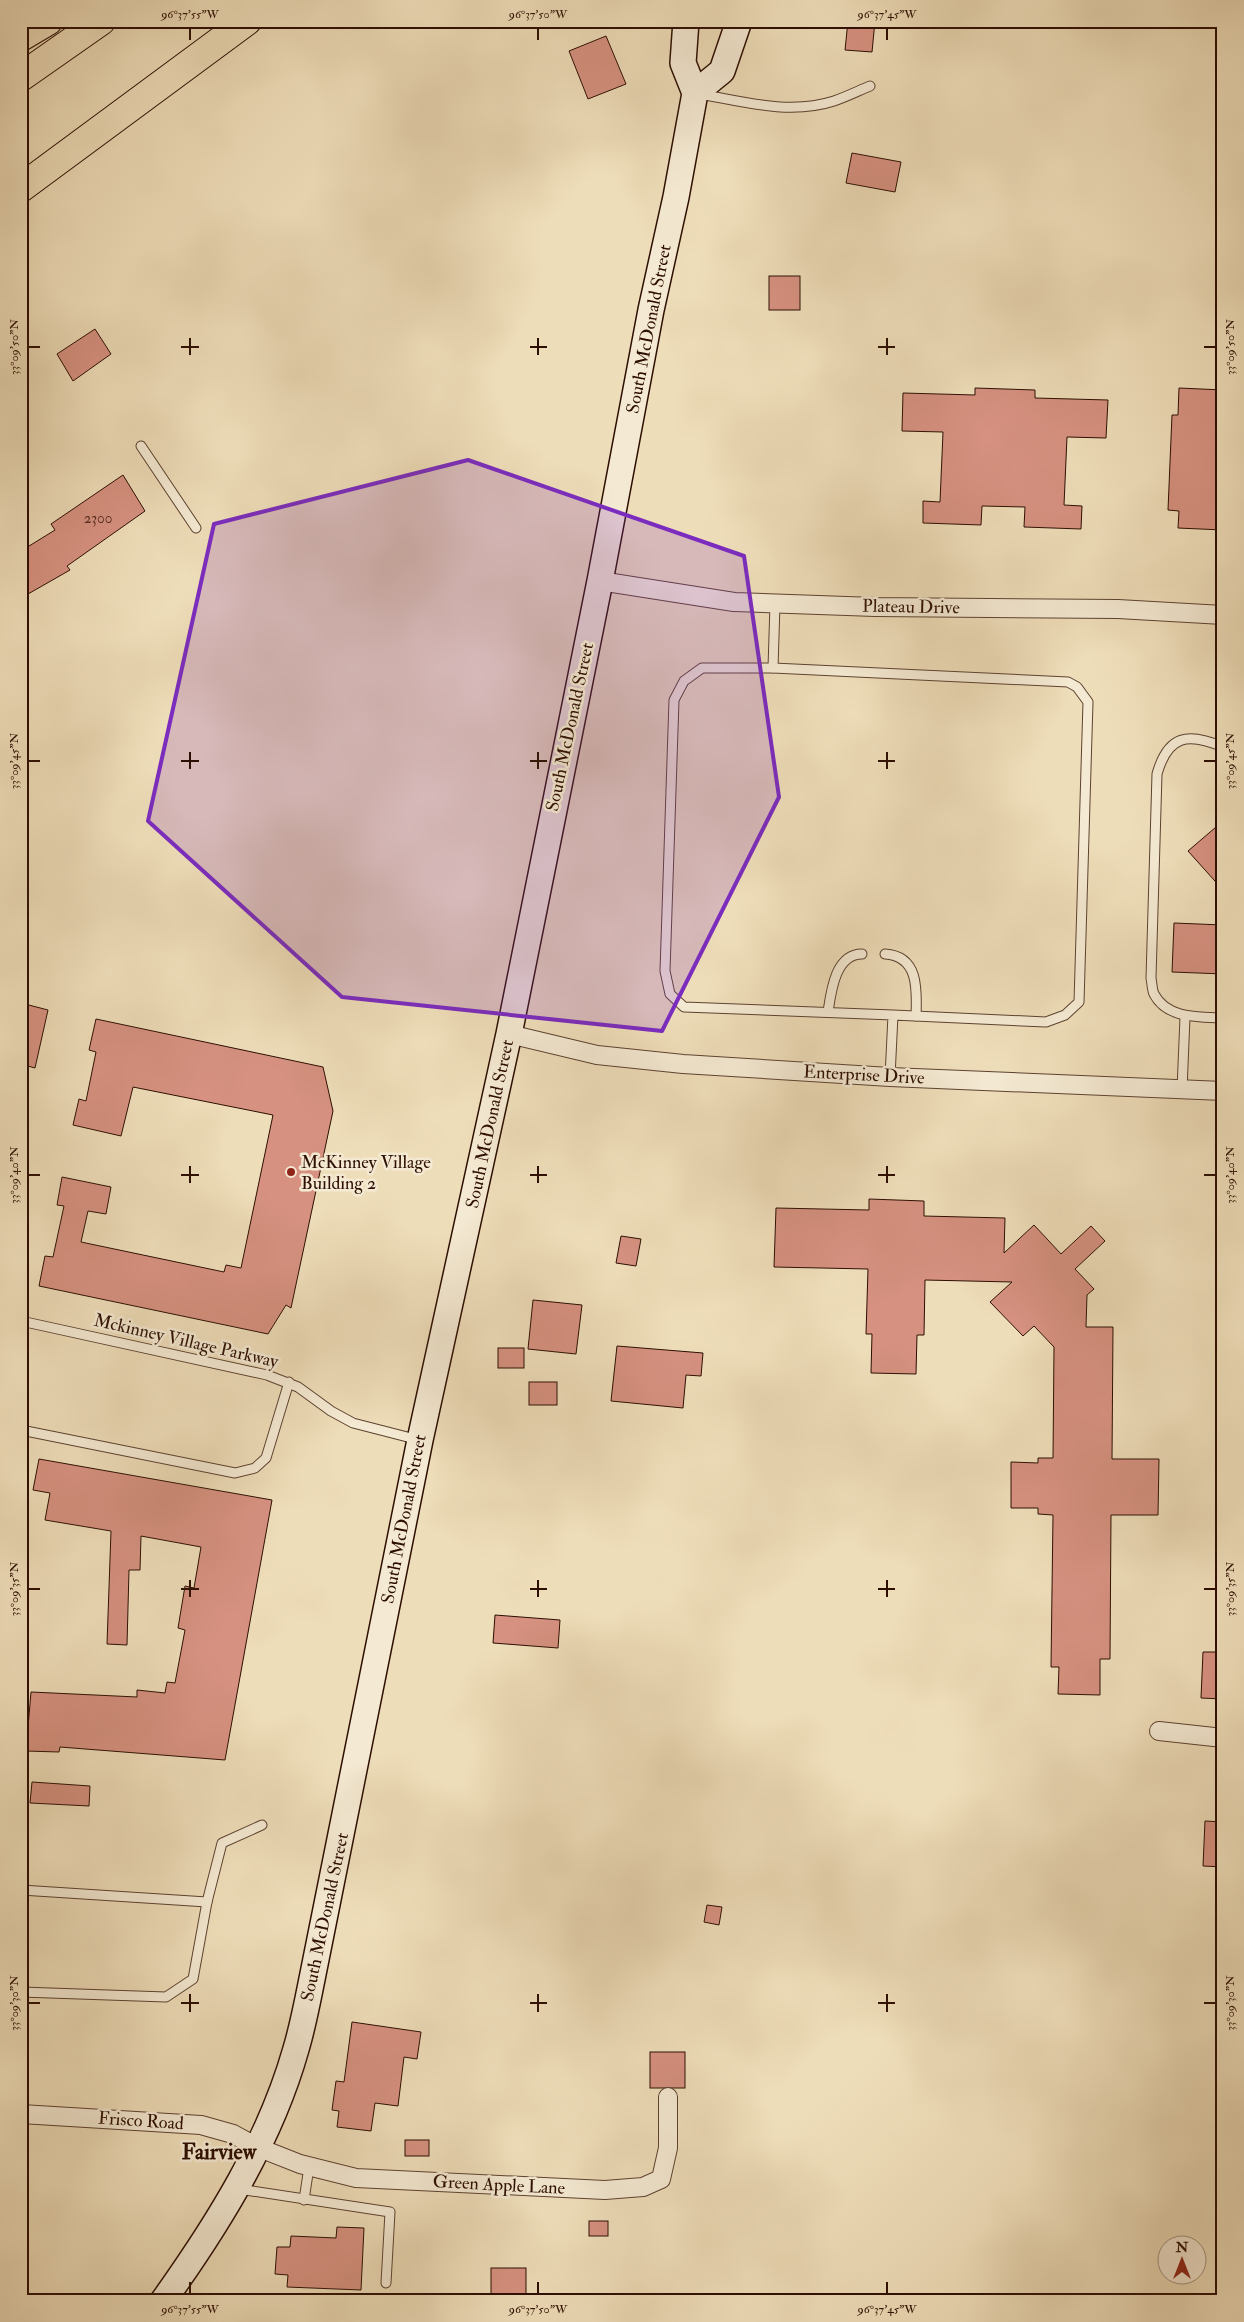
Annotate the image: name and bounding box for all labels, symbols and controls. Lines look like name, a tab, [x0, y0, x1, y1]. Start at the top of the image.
text: 96°37'55"W	[160, 7, 220, 22]
text: 96°37'50"W	[508, 7, 568, 22]
text: 96°37'45"W	[857, 7, 917, 22]
street label: South McDonald Street	[621, 242, 677, 416]
text: 33°09'50"N	[7, 319, 22, 375]
text: 33°09'50"N	[1223, 319, 1238, 375]
house number: 2300	[84, 509, 112, 528]
street label: Plateau Drive	[862, 595, 960, 619]
street label: South McDonald Street	[541, 640, 599, 813]
text: 33°09'45"N	[7, 732, 22, 789]
text: 33°09'45"N	[1223, 732, 1238, 789]
street label: South McDonald Street	[461, 1037, 519, 1210]
street label: Enterprise Drive	[803, 1060, 926, 1090]
text: 33°09'40"N	[7, 1146, 22, 1204]
text: 33°09'40"N	[1223, 1146, 1238, 1204]
place label: McKinney Village Building 2	[301, 1151, 431, 1195]
marker: McKinney Village Building 2	[285, 1166, 297, 1178]
street label: Mckinney Village Parkway	[92, 1309, 282, 1374]
street label: South McDonald Street	[376, 1432, 432, 1606]
text: 33°09'35"N	[7, 1561, 22, 1616]
text: 33°09'35"N	[1223, 1561, 1238, 1616]
street label: South McDonald Street	[296, 1830, 354, 2003]
text: 33°09'30"N	[7, 1975, 22, 2031]
text: 33°09'30"N	[1223, 1975, 1238, 2031]
street label: Frisco Road	[97, 2107, 185, 2135]
district label: Fairview	[182, 2138, 258, 2166]
street label: Green Apple Lane	[432, 2170, 566, 2200]
north arrow	[1156, 2234, 1206, 2284]
text: N	[1175, 2239, 1189, 2256]
text: 96°37'55"W	[160, 2302, 220, 2317]
text: 96°37'50"W	[508, 2302, 568, 2317]
text: 96°37'45"W	[857, 2302, 917, 2317]

